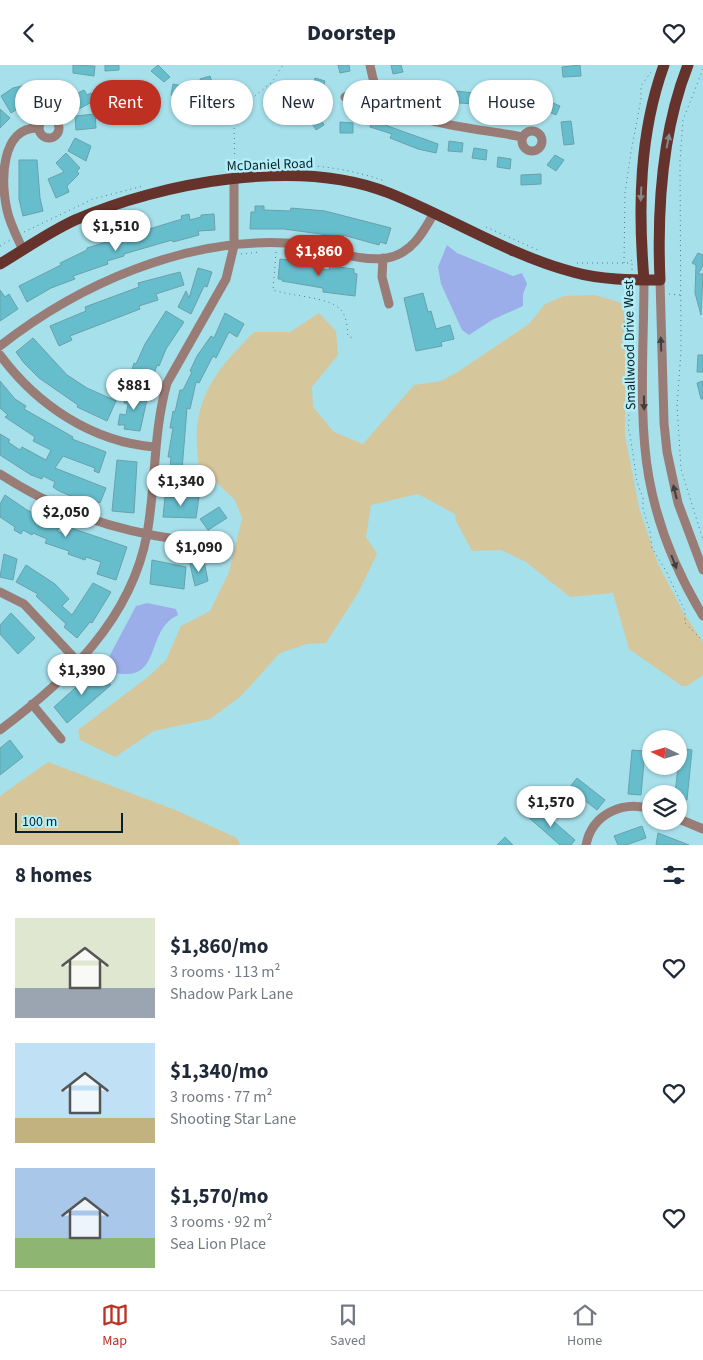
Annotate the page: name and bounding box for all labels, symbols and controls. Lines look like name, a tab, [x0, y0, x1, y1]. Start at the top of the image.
text: Doorstep	[307, 17, 396, 49]
icon: back	[15, 19, 43, 47]
icon: heart	[660, 19, 688, 47]
chip: Buy	[15, 80, 80, 125]
chip: Rent	[90, 80, 161, 125]
chip: Filters	[171, 80, 253, 125]
chip: New	[263, 80, 333, 125]
chip: Apartment	[343, 80, 459, 125]
chip: House	[469, 80, 553, 125]
one-way arrow	[665, 133, 673, 149]
street label: McDaniel Road	[226, 153, 314, 177]
one-way arrow	[637, 187, 645, 203]
pin: $1,510	[75, 209, 157, 252]
text: $1,510	[92, 215, 140, 237]
pin: $1,860	[278, 235, 360, 277]
text: $1,860	[295, 240, 343, 262]
street label: Smallwood Drive West	[619, 279, 641, 410]
one-way arrow	[657, 336, 665, 352]
pin: $881	[104, 369, 164, 411]
text: $881	[117, 374, 151, 396]
one-way arrow	[640, 395, 648, 411]
pin: $1,340	[140, 465, 222, 507]
text: $1,340	[157, 470, 205, 492]
one-way arrow	[670, 484, 678, 499]
pin: $2,050	[25, 495, 107, 538]
text: $2,050	[42, 501, 90, 523]
pin: $1,090	[158, 531, 240, 573]
text: $1,090	[175, 536, 223, 558]
one-way arrow	[671, 555, 679, 569]
pin: $1,390	[41, 653, 123, 696]
text: $1,390	[58, 659, 106, 681]
north arrow	[642, 730, 688, 775]
map controls	[642, 730, 687, 830]
pin: $1,570	[510, 785, 592, 828]
button: layers	[642, 785, 687, 830]
text: $1,570	[527, 791, 575, 813]
scale bar	[15, 810, 122, 833]
text: 100 m	[22, 812, 57, 832]
text: 8 homes	[15, 860, 92, 890]
icon: filters	[660, 861, 688, 889]
text: $1,860/mo	[170, 931, 269, 961]
icon: home	[55, 938, 115, 998]
icon: heart	[660, 954, 688, 982]
text: 3 rooms · 113 m²	[170, 961, 280, 983]
text: Shadow Park Lane	[170, 983, 293, 1005]
text: $1,340/mo	[170, 1056, 269, 1086]
icon: home	[55, 1063, 115, 1123]
icon: heart	[660, 1079, 688, 1107]
text: 3 rooms · 77 m²	[170, 1086, 272, 1108]
text: Shooting Star Lane	[170, 1108, 296, 1130]
text: $1,570/mo	[170, 1181, 269, 1211]
icon: home	[55, 1188, 115, 1248]
icon: heart	[660, 1204, 688, 1232]
text: 3 rooms · 92 m²	[170, 1211, 272, 1233]
text: Sea Lion Place	[170, 1233, 266, 1255]
tab: Map	[101, 1301, 129, 1351]
tab: Saved	[330, 1301, 366, 1351]
tab: Home	[567, 1301, 602, 1351]

